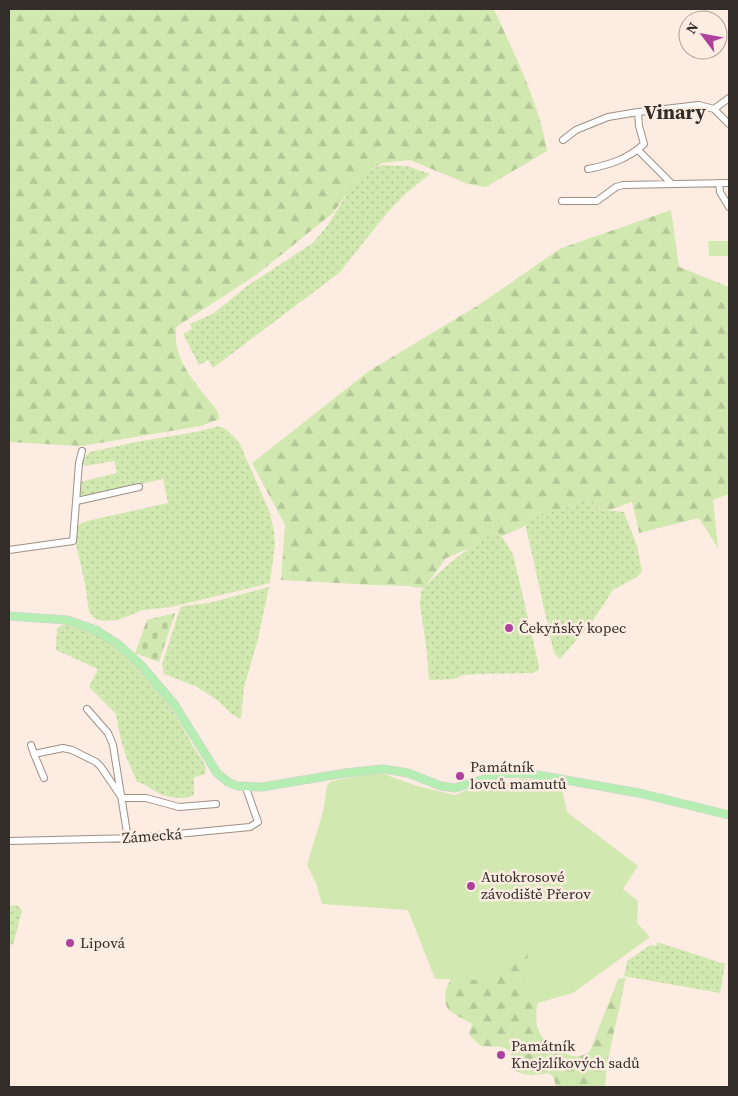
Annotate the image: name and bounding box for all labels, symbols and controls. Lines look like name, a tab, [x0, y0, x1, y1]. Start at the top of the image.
north arrow	[678, 10, 728, 60]
text: N	[681, 18, 703, 38]
district label: Vinary	[644, 98, 706, 126]
place label: Čekyňský kopec	[519, 617, 626, 638]
marker: Čekyňský kopec	[503, 622, 515, 634]
place label: Památník lovců mamutů	[470, 756, 567, 794]
marker: Památník lovců mamutů	[454, 770, 466, 782]
street label: Zámecká	[121, 823, 183, 848]
place label: Autokrosové závodiště Přerov	[481, 866, 591, 904]
marker: Autokrosové závodiště Přerov	[465, 880, 477, 892]
place label: Lipová	[80, 932, 126, 953]
marker: Lipová	[64, 937, 76, 949]
place label: Památník Knejzlíkových sadů	[511, 1035, 640, 1073]
marker: Památník Knejzlíkových sadů	[495, 1049, 507, 1061]

